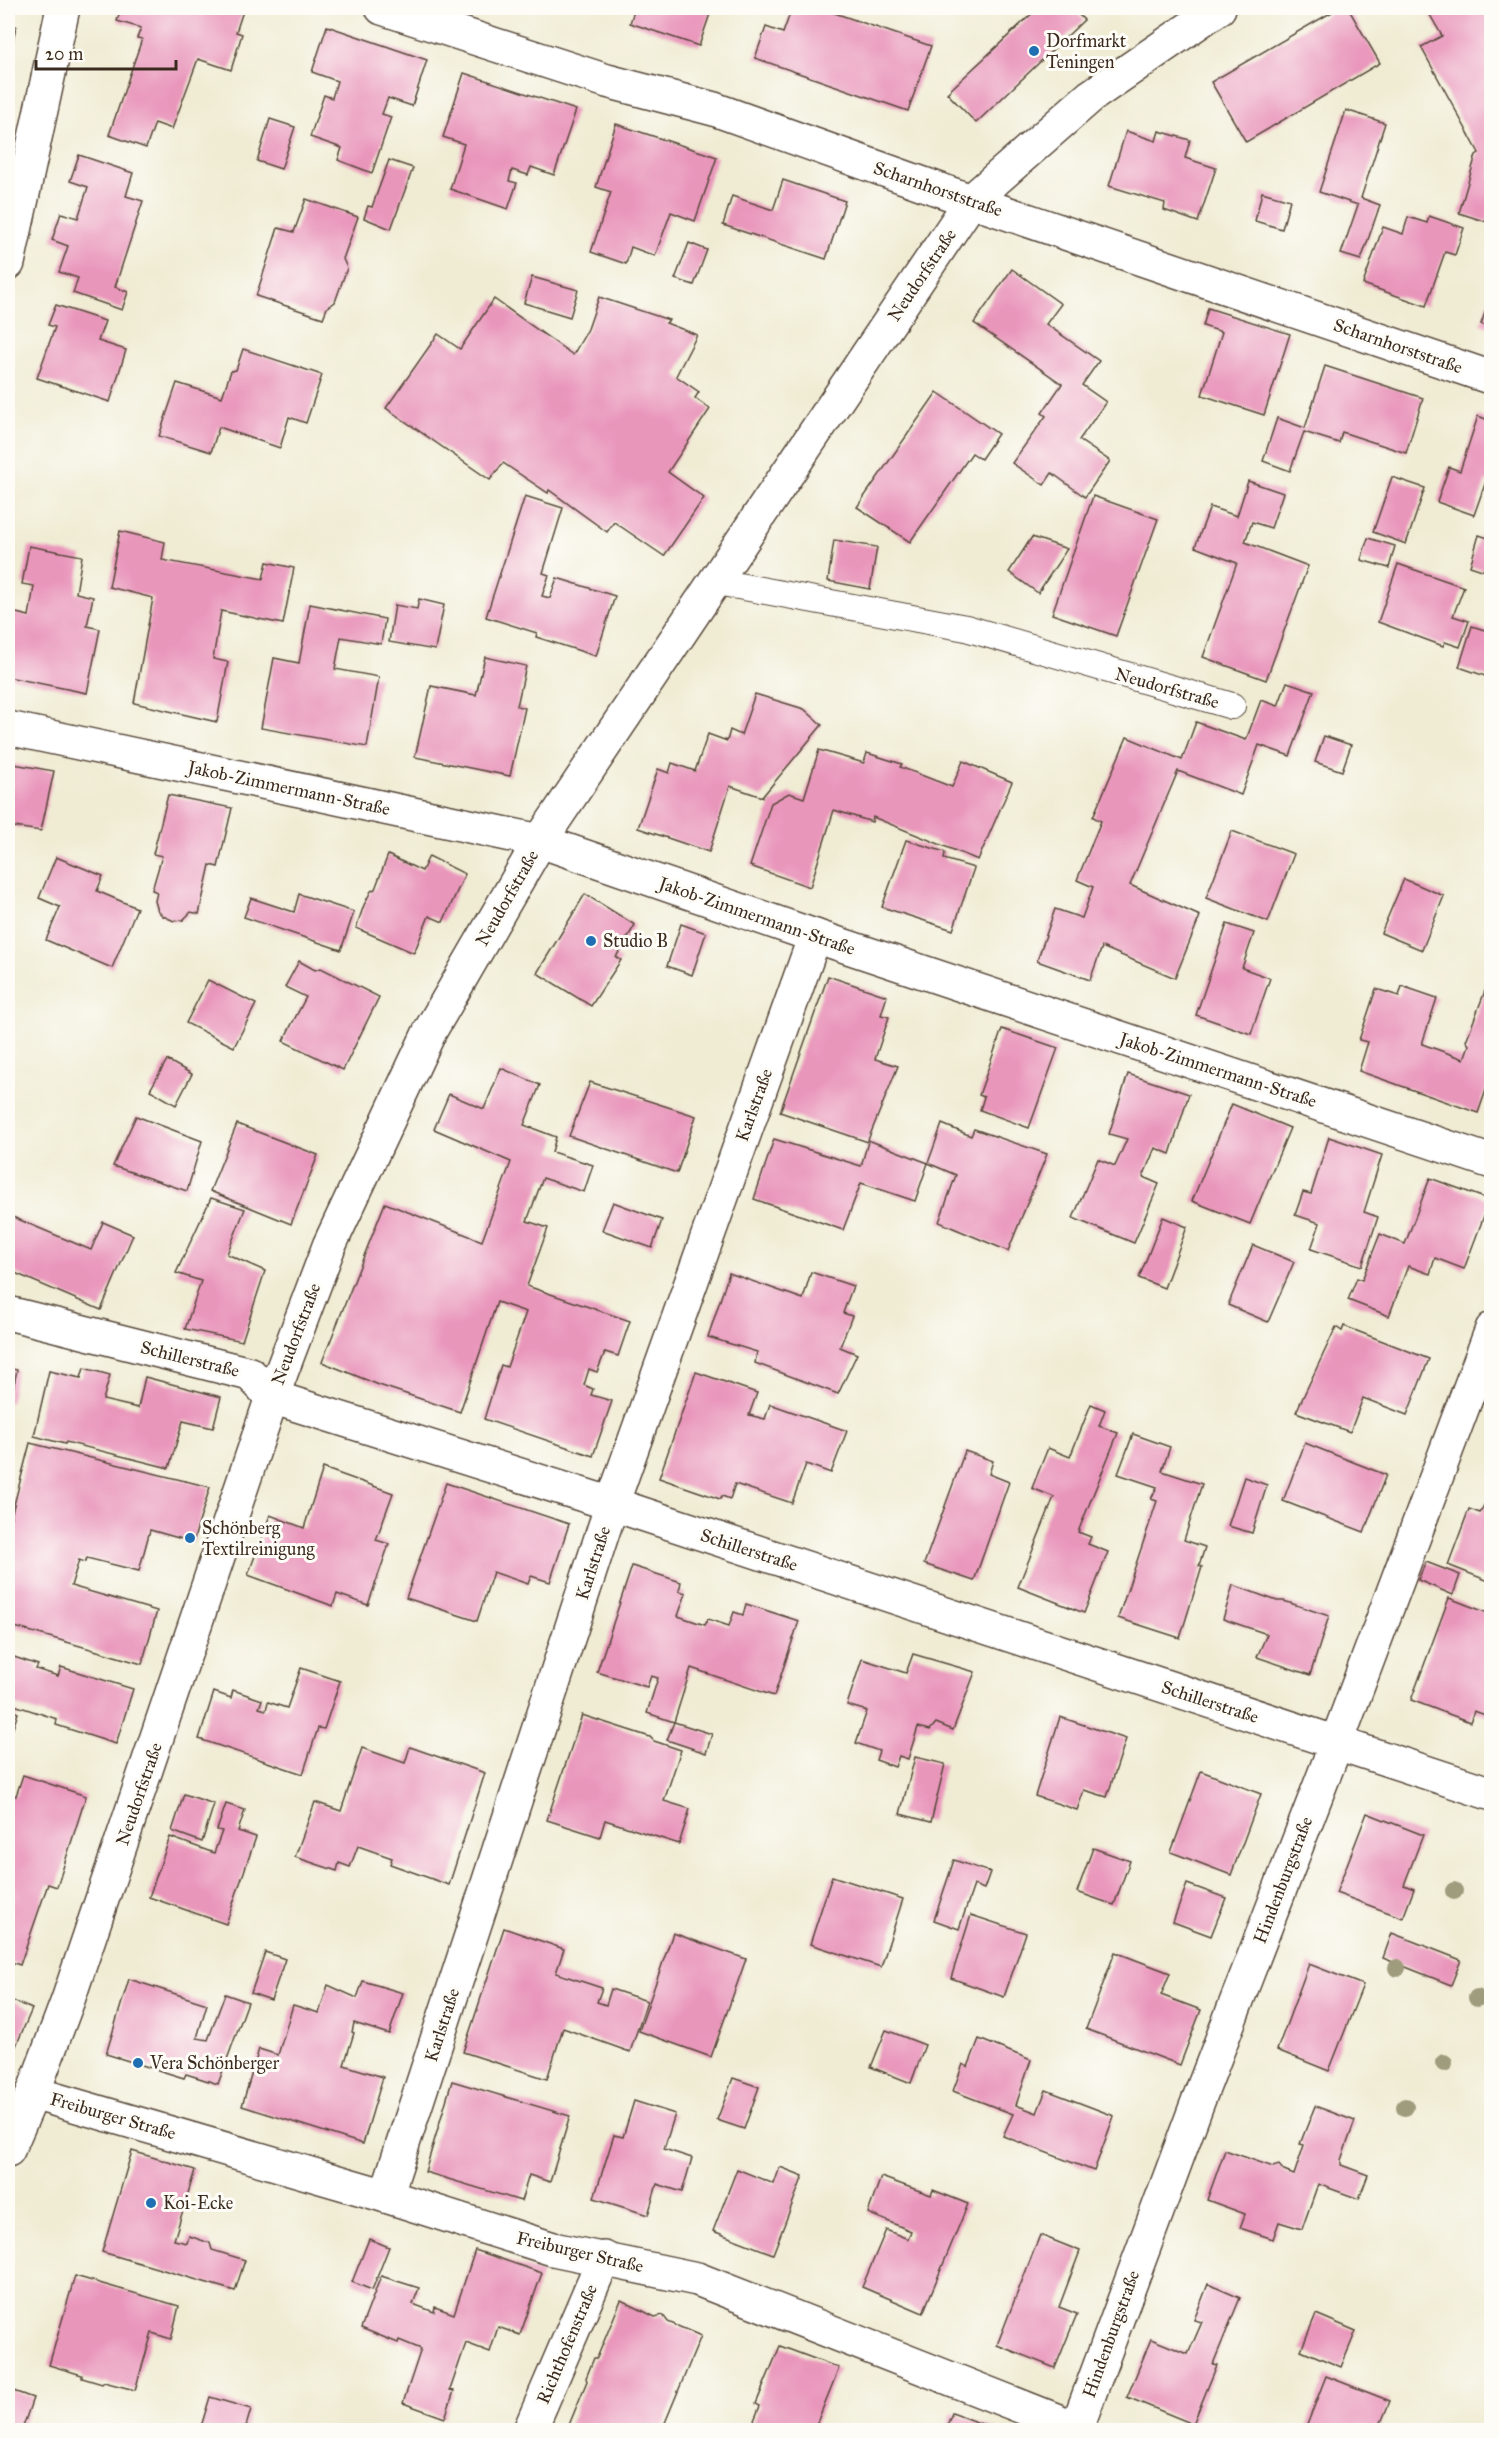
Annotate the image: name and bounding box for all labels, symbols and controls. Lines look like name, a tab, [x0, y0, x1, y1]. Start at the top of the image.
place label: Dorfmarkt Teningen	[1046, 30, 1127, 74]
scale bar	[36, 33, 176, 71]
text: 20 m	[45, 43, 83, 65]
marker: Dorfmarkt Teningen	[1027, 44, 1041, 58]
street label: Scharnhorststraße	[871, 157, 1005, 221]
street label: Neudorfstraße	[883, 224, 961, 326]
street label: Scharnhorststraße	[1331, 314, 1465, 378]
street label: Neudorfstraße	[1112, 663, 1222, 713]
street label: Jakob-Zimmermann-Straße	[184, 755, 392, 821]
street label: Neudorfstraße	[471, 846, 543, 950]
street label: Jakob-Zimmermann-Straße	[654, 871, 858, 961]
place label: Studio B	[603, 930, 668, 952]
marker: Studio B	[584, 934, 598, 948]
street label: Jakob-Zimmermann-Straße	[1114, 1027, 1319, 1113]
street label: Karlstraße	[731, 1066, 777, 1144]
street label: Neudorfstraße	[267, 1280, 325, 1388]
street label: Schillerstraße	[138, 1336, 242, 1382]
place label: Schönberg Textilreinigung	[202, 1517, 315, 1561]
street label: Karlstraße	[571, 1523, 615, 1603]
street label: Schillerstraße	[698, 1524, 800, 1576]
marker: Schönberg Textilreinigung	[183, 1531, 197, 1545]
street label: Schillerstraße	[1159, 1676, 1261, 1728]
street label: Neudorfstraße	[111, 1740, 167, 1848]
street label: Hindenburgstraße	[1249, 1814, 1318, 1947]
street label: Karlstraße	[420, 1985, 464, 2065]
place label: Vera Schönberger	[149, 2052, 280, 2075]
marker: Vera Schönberger	[131, 2056, 145, 2070]
street label: Freiburger Straße	[47, 2088, 178, 2145]
place label: Koi-Ecke	[163, 2192, 233, 2214]
marker: Koi-Ecke	[144, 2196, 158, 2210]
street label: Freiburger Straße	[514, 2227, 646, 2278]
street label: Hindenburgstraße	[1078, 2267, 1145, 2401]
street label: Richthofenstraße	[532, 2281, 602, 2407]

